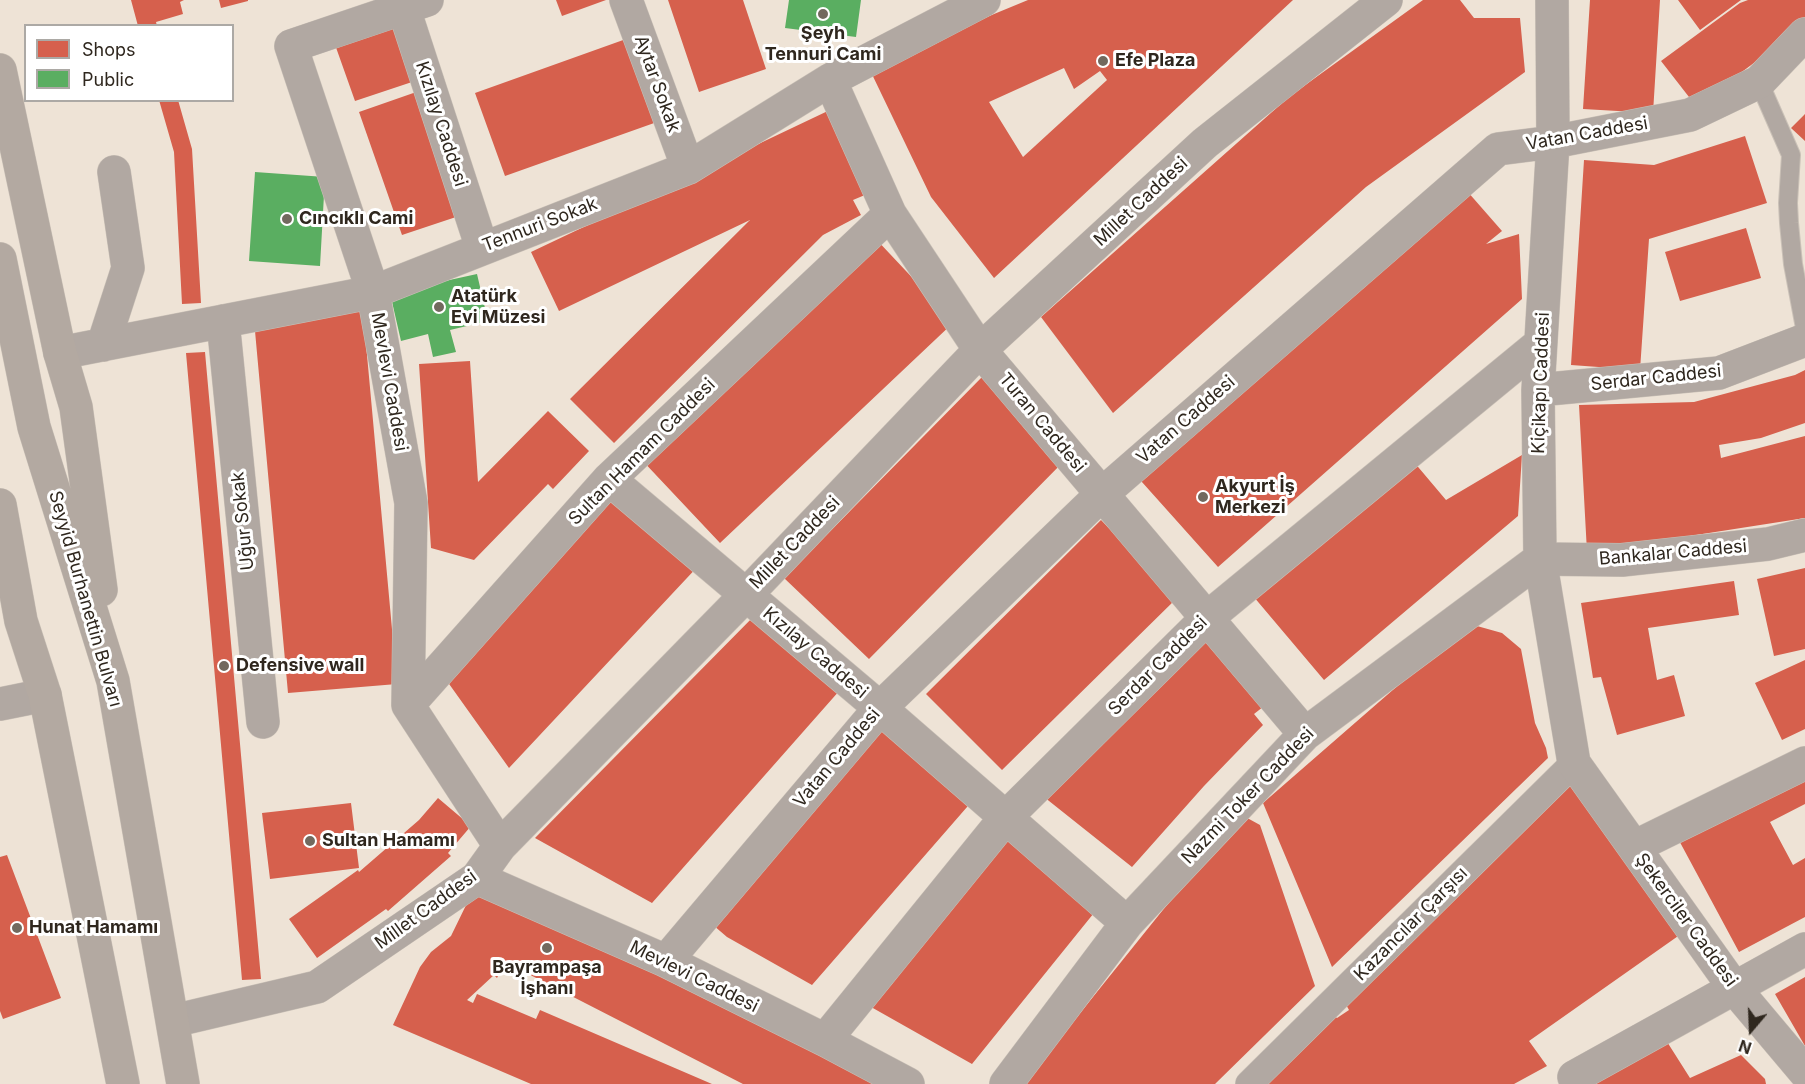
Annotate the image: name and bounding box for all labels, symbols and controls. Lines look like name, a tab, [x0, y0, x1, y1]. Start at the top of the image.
marker: Şeyh Tennuri Cami	[816, 7, 830, 21]
place label: Şeyh Tennuri Cami	[765, 23, 881, 66]
legend	[24, 24, 234, 102]
street label: Aytar Sokak	[629, 33, 685, 135]
text: Shops	[82, 39, 136, 60]
place label: Efe Plaza	[1115, 50, 1195, 72]
marker: Efe Plaza	[1096, 54, 1110, 68]
street label: Kızılay Caddesi	[411, 59, 471, 189]
text: Public	[82, 69, 134, 90]
street label: Vatan Caddesi	[1525, 113, 1649, 155]
street label: Millet Caddesi	[1090, 153, 1192, 251]
street label: Tennuri Sokak	[480, 193, 600, 257]
place label: Cıncıklı Cami	[299, 208, 413, 230]
marker: Cıncıklı Cami	[280, 212, 294, 226]
place label: Atatürk Evi Müzesi	[451, 286, 545, 328]
marker: Atatürk Evi Müzesi	[432, 300, 446, 314]
street label: Mevlevi Caddesi	[366, 311, 412, 453]
street label: Kiçikapı Caddesi	[1528, 312, 1554, 454]
street label: Serdar Caddesi	[1590, 360, 1722, 396]
street label: Turan Caddesi	[994, 369, 1090, 477]
street label: Vatan Caddesi	[1132, 371, 1240, 469]
street label: Sultan Hamam Caddesi	[564, 374, 720, 530]
street label: Uğur Sokak	[227, 471, 259, 571]
place label: Akyurt İş Merkezi	[1215, 476, 1295, 518]
street label: Seyyid Burhanettin Bulvarı	[44, 489, 126, 709]
marker: Akyurt İş Merkezi	[1196, 490, 1210, 504]
street label: Millet Caddesi	[745, 492, 845, 594]
street label: Bankalar Caddesi	[1598, 536, 1748, 570]
street label: Kızılay Caddesi	[758, 603, 872, 703]
street label: Serdar Caddesi	[1104, 612, 1212, 720]
place label: Defensive wall	[236, 655, 364, 677]
marker: Defensive wall	[217, 659, 231, 673]
street label: Vatan Caddesi	[789, 704, 885, 812]
street label: Nazmi Toker Caddesi	[1177, 723, 1319, 869]
place label: Sultan Hamamı	[322, 830, 455, 852]
marker: Sultan Hamamı	[303, 834, 317, 848]
street label: Şekerciler Caddesi	[1630, 849, 1742, 991]
street label: Kazancılar Çarşısı	[1350, 863, 1472, 985]
street label: Millet Caddesi	[371, 866, 481, 954]
place label: Hunat Hamamı	[29, 917, 158, 939]
marker: Hunat Hamamı	[10, 921, 24, 935]
street label: Mevlevi Caddesi	[626, 937, 762, 1017]
marker: Bayrampaşa İşhanı	[540, 941, 554, 955]
place label: Bayrampaşa İşhanı	[492, 957, 602, 1000]
north arrow	[1721, 1000, 1781, 1060]
text: N	[1736, 1036, 1754, 1058]

